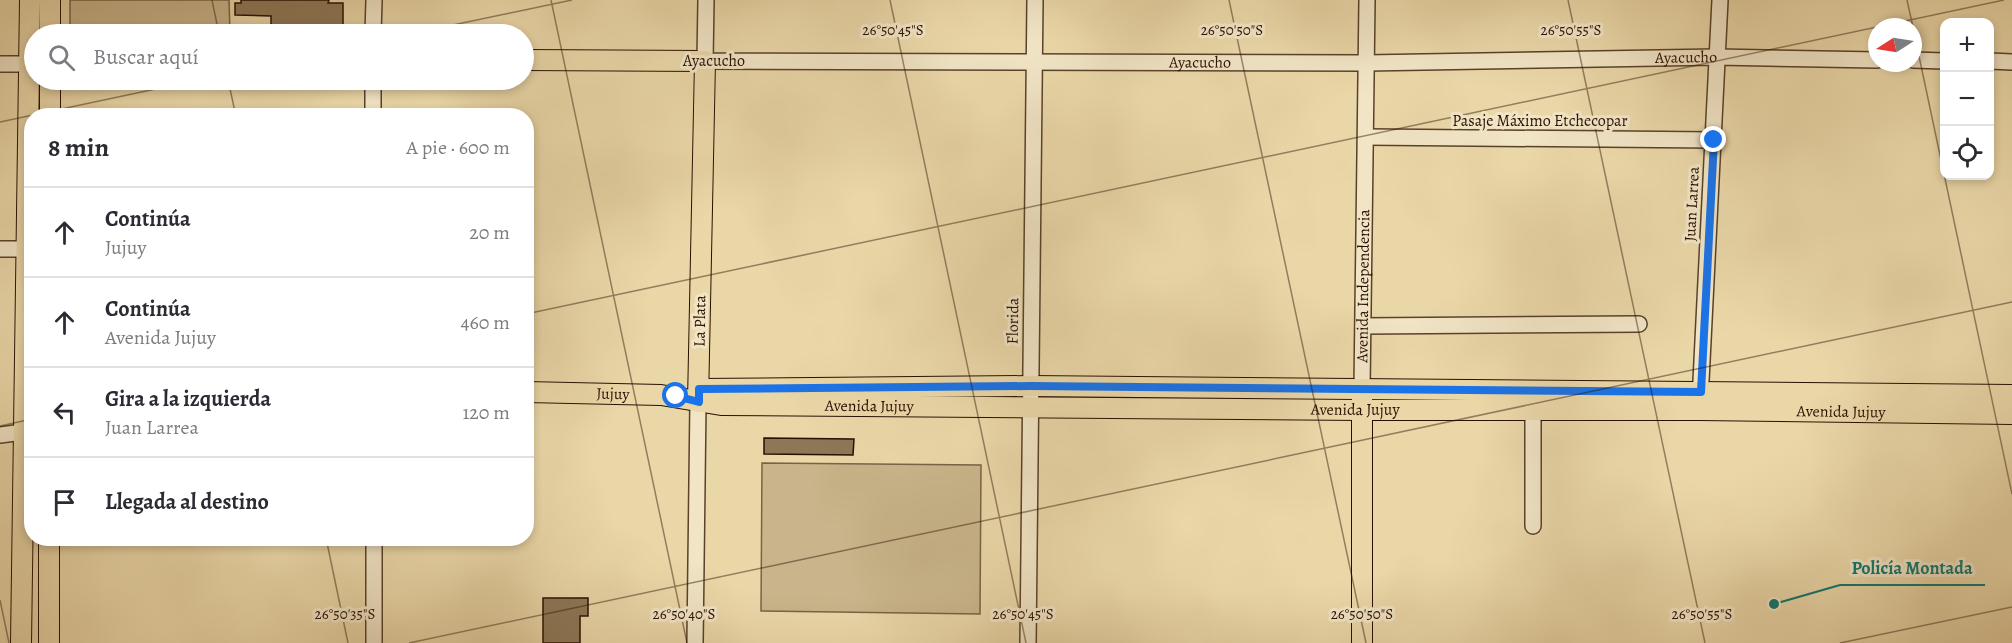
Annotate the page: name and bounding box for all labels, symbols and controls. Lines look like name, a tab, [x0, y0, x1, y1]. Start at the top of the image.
north arrow	[1868, 18, 1922, 72]
map controls	[1940, 18, 1994, 180]
button: +	[1940, 18, 1994, 72]
text: 26°50'45"S	[862, 20, 924, 40]
text: 26°50'50"S	[1201, 20, 1263, 40]
text: 26°50'55"S	[1541, 20, 1602, 40]
search box	[24, 24, 534, 90]
icon: search	[45, 41, 78, 74]
text: Buscar aquí	[93, 42, 199, 72]
street label: Ayacucho	[1654, 46, 1717, 69]
street label: Ayacucho	[682, 50, 745, 72]
street label: Ayacucho	[1168, 51, 1231, 74]
button: −	[1940, 72, 1994, 126]
street label: Pasaje Máximo Etchecopar	[1452, 110, 1628, 132]
route end	[1700, 126, 1726, 152]
button: locate	[1940, 126, 1994, 180]
text: 8 min	[48, 130, 109, 165]
text: A pie · 600 m	[406, 134, 510, 161]
street label: Juan Larrea	[1679, 165, 1705, 242]
text: Continúa	[105, 204, 191, 234]
street label: Avenida Independencia	[1351, 209, 1375, 364]
icon: ahead	[48, 216, 81, 249]
text: 20 m	[469, 219, 510, 246]
text: Jujuy	[105, 234, 147, 261]
text: Continúa	[105, 294, 191, 324]
street label: La Plata	[689, 294, 711, 347]
street label: Florida	[1002, 297, 1024, 345]
icon: ahead	[48, 306, 81, 339]
text: 460 m	[460, 309, 510, 336]
text: Avenida Jujuy	[105, 324, 216, 351]
route start	[662, 382, 688, 408]
street label: Jujuy	[596, 383, 631, 405]
text: Gira a la izquierda	[105, 384, 271, 414]
street label: Avenida Jujuy	[824, 395, 915, 418]
icon: left	[48, 396, 81, 429]
text: 120 m	[462, 399, 510, 426]
street label: Avenida Jujuy	[1310, 399, 1400, 421]
street label: Avenida Jujuy	[1796, 400, 1887, 423]
text: Juan Larrea	[105, 414, 199, 441]
icon: arrive	[48, 486, 81, 519]
text: Llegada al destino	[105, 487, 269, 517]
callout: Policía Montada	[1840, 549, 1985, 585]
text: Policía Montada	[1851, 556, 1973, 580]
text: 26°50'35"S	[315, 604, 375, 624]
text: 26°50'40"S	[653, 604, 715, 624]
text: 26°50'45"S	[992, 604, 1054, 624]
text: 26°50'50"S	[1331, 604, 1393, 624]
text: 26°50'55"S	[1672, 604, 1733, 624]

